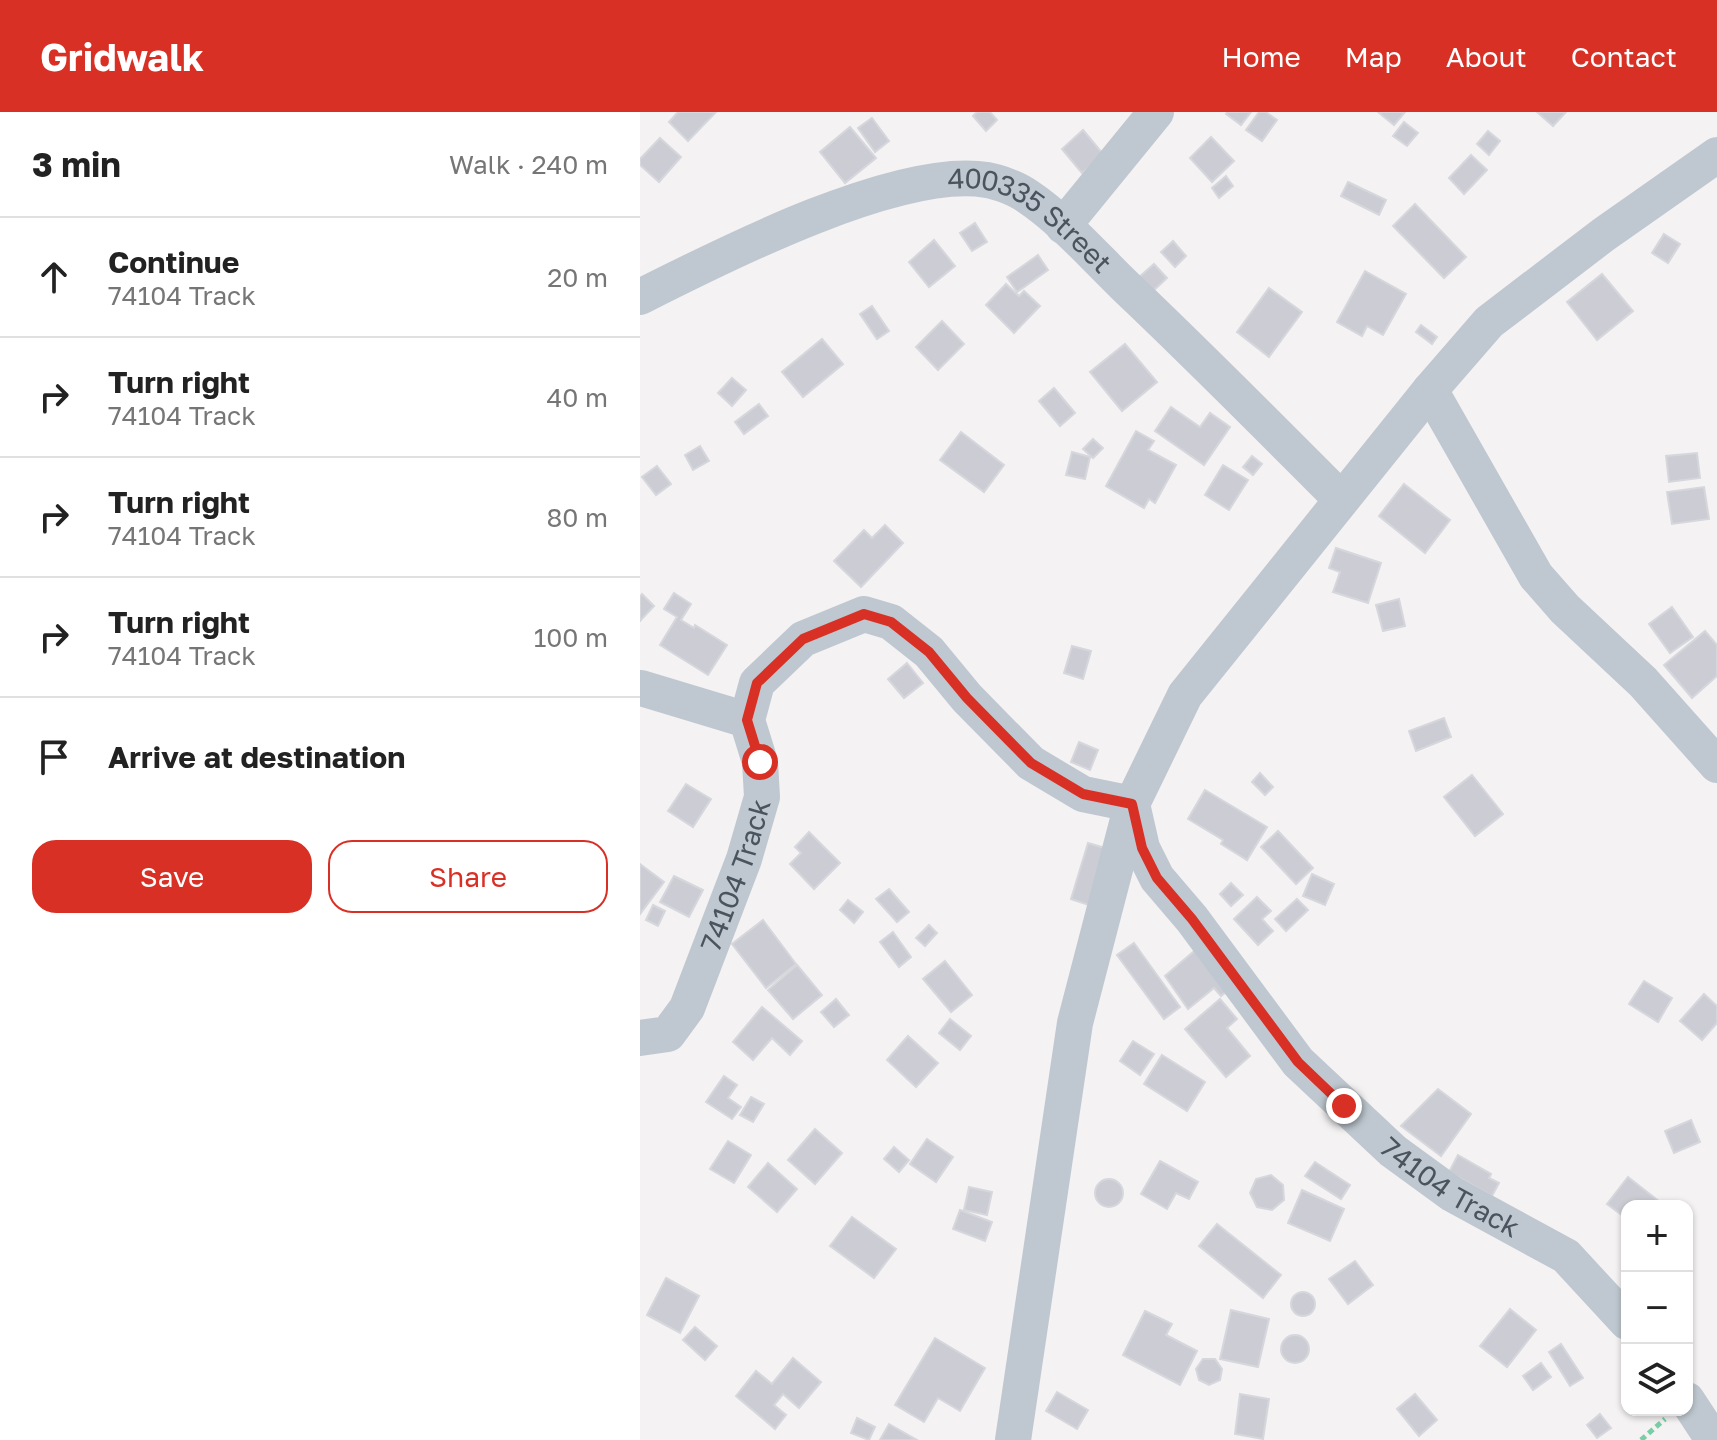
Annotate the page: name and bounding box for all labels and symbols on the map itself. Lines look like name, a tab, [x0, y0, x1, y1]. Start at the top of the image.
street label: 400335 Street	[947, 161, 1119, 279]
route start	[742, 744, 778, 780]
street label: 74104 Track	[693, 795, 777, 956]
route end	[1326, 1088, 1362, 1124]
street label: 74104 Track	[1373, 1130, 1526, 1244]

